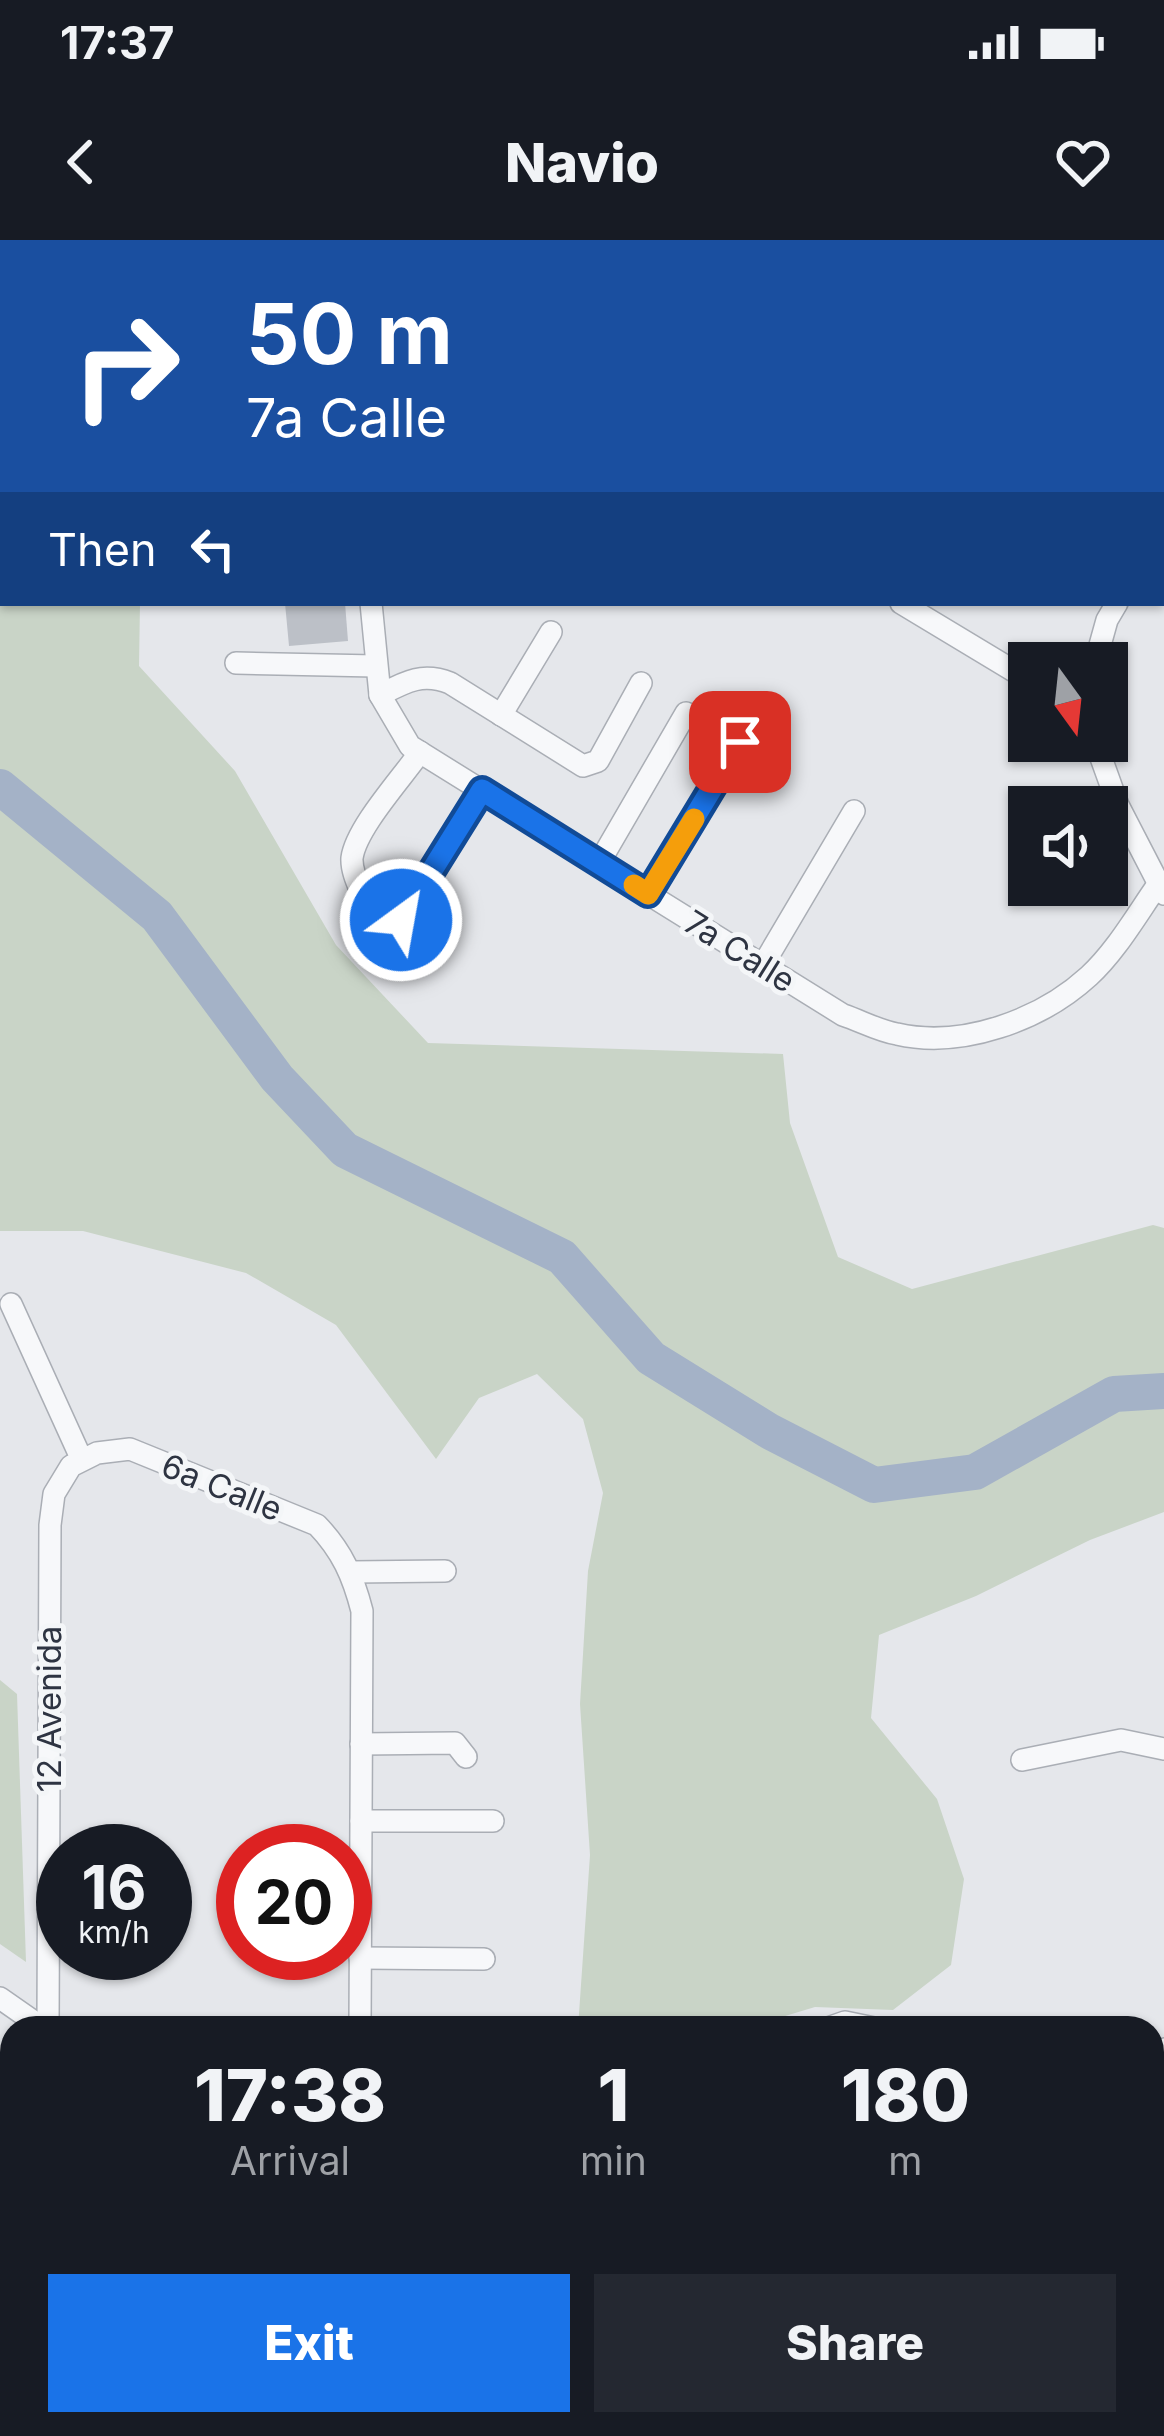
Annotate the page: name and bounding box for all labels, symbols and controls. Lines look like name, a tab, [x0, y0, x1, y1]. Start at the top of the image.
text: 17:37	[60, 15, 174, 70]
icon: back	[48, 129, 114, 195]
icon: heart	[1050, 129, 1116, 195]
text: Navio	[505, 130, 659, 195]
text: 50 m	[246, 283, 453, 384]
icon: right	[48, 288, 204, 444]
text: 7a Calle	[246, 385, 447, 450]
icon: left	[180, 516, 246, 582]
text: Then	[48, 522, 156, 577]
north arrow	[1008, 642, 1128, 762]
map controls	[1008, 642, 1128, 906]
pin	[689, 691, 791, 793]
icon: arrive	[707, 709, 773, 775]
button: sound	[1008, 786, 1128, 906]
position arrow	[338, 857, 464, 983]
street label: 7a Calle	[677, 901, 803, 1001]
street label: 6a Calle	[156, 1445, 288, 1529]
street label: 12 Avenida	[29, 1626, 69, 1792]
speed limit sign: 20	[216, 1824, 372, 1980]
text: 16	[82, 1851, 146, 1923]
text: km/h	[78, 1914, 150, 1950]
text: 17:38	[194, 2051, 386, 2138]
text: 1	[597, 2051, 629, 2138]
text: 180	[841, 2051, 970, 2138]
text: Arrival	[230, 2137, 350, 2184]
text: min	[580, 2137, 647, 2184]
text: m	[888, 2137, 922, 2184]
button: Exit	[48, 2274, 570, 2412]
button: Share	[594, 2274, 1116, 2412]

